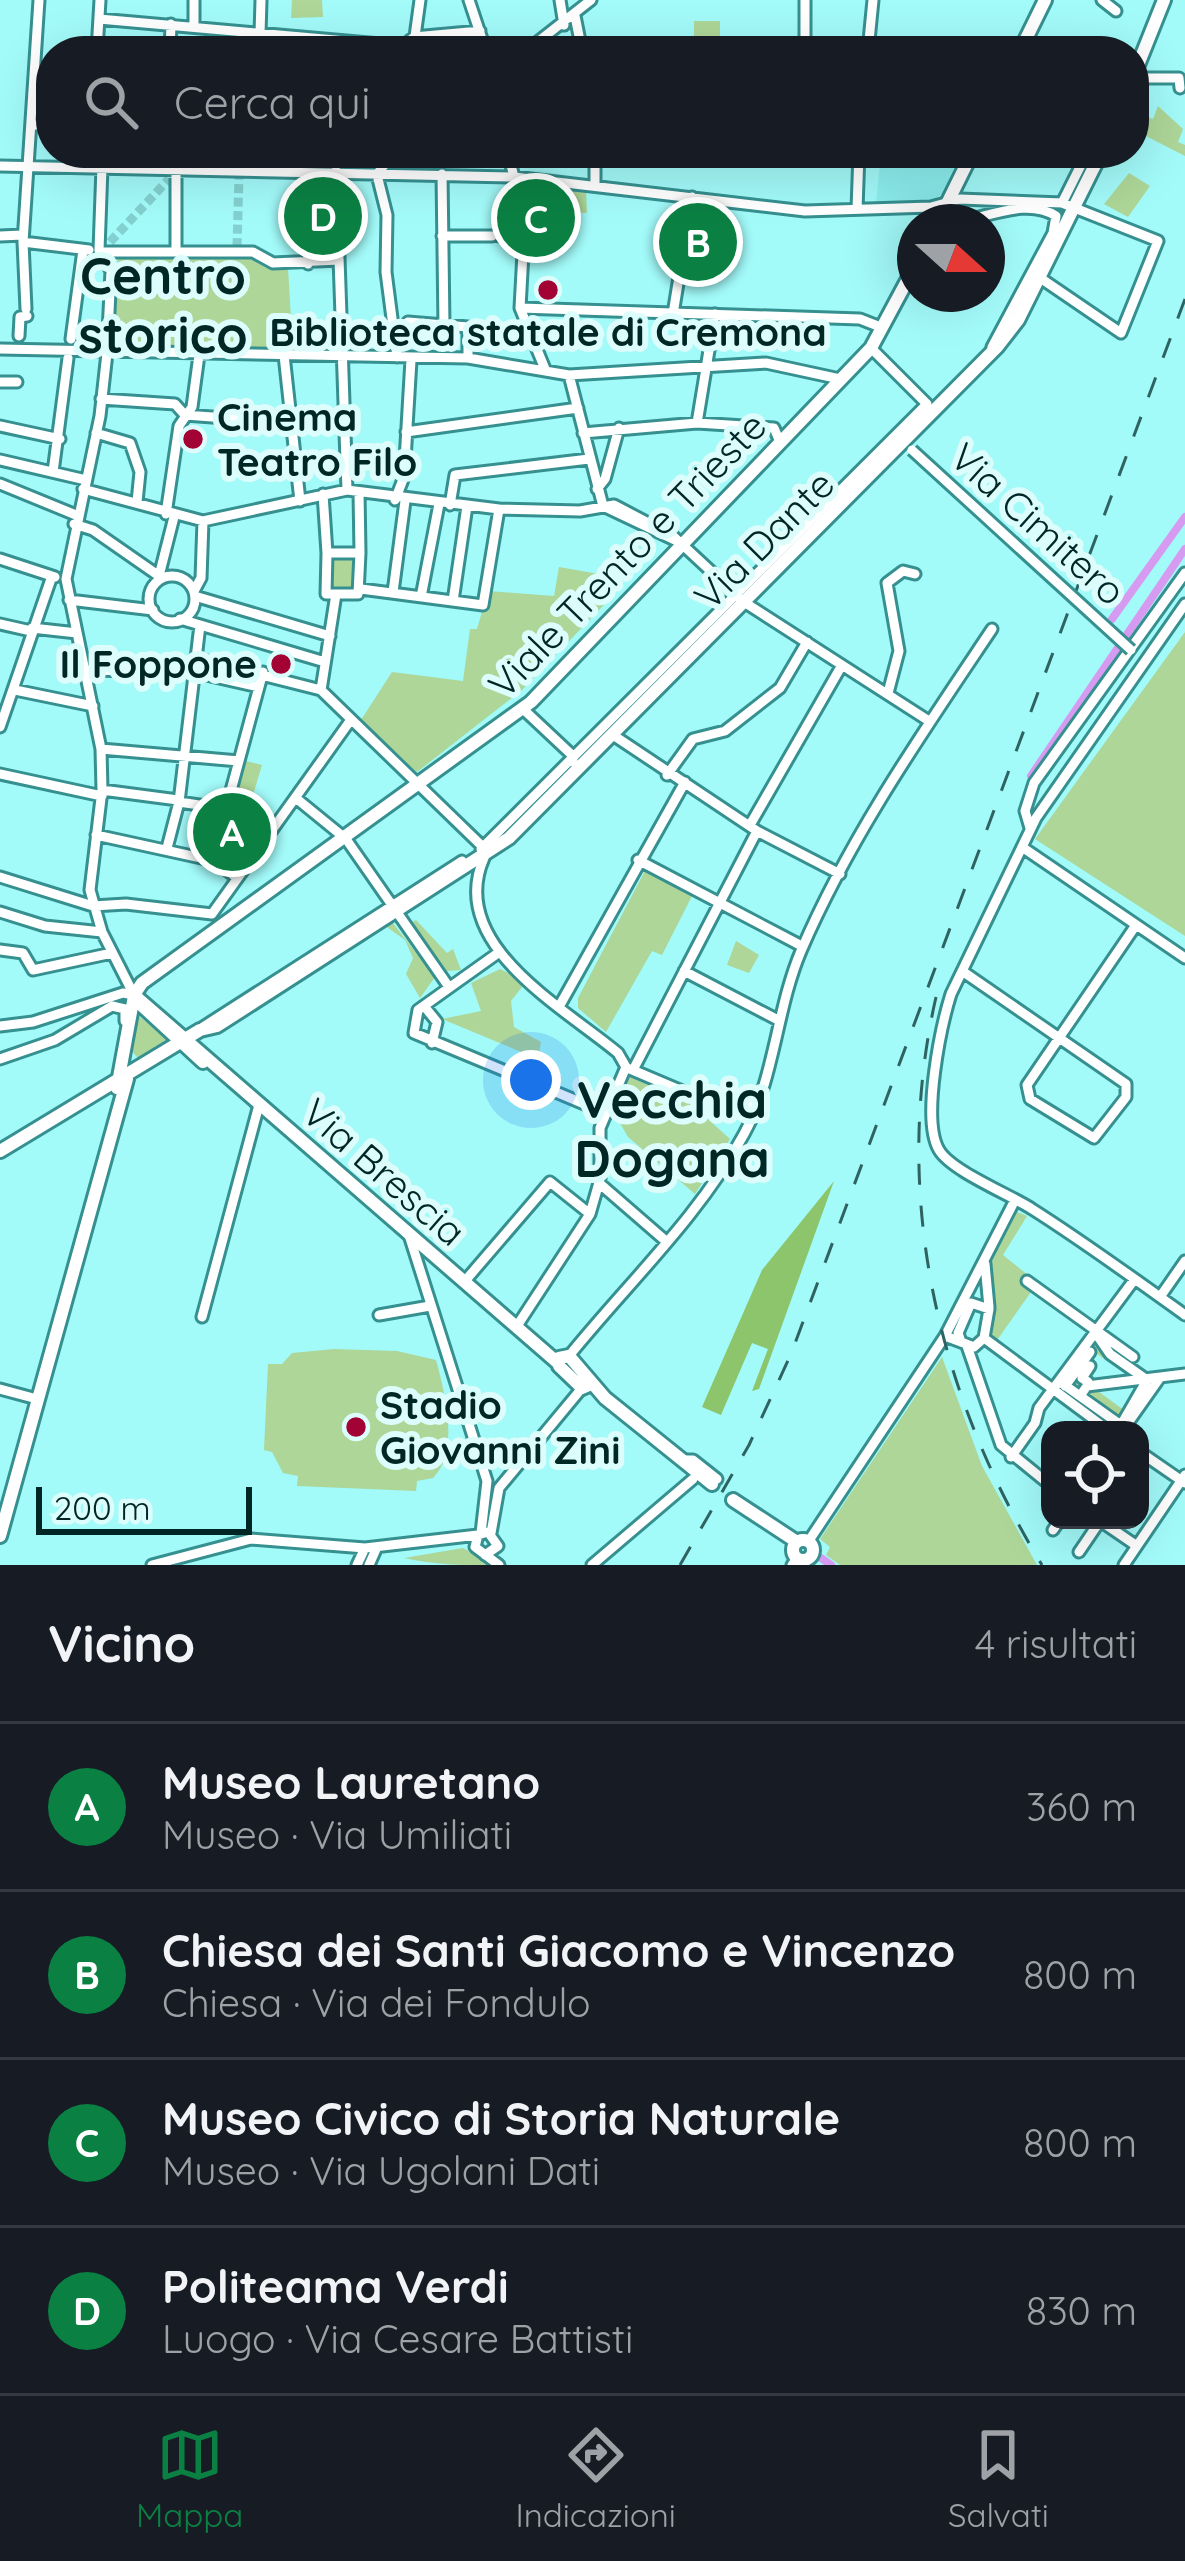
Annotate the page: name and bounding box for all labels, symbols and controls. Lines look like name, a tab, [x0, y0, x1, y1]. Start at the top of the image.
search box	[36, 36, 1149, 168]
icon: search	[78, 69, 144, 135]
text: Cerca qui	[174, 74, 371, 130]
pin: D	[284, 171, 362, 261]
pin: C	[497, 173, 575, 263]
pin: B	[659, 197, 737, 287]
north arrow	[897, 204, 1005, 312]
district label: Centro storico	[78, 243, 248, 366]
marker: Biblioteca statale di Cremona	[535, 277, 561, 303]
place label: Biblioteca statale di Cremona	[269, 307, 827, 356]
place label: Cinema Teatro Filo	[217, 392, 417, 486]
street label: Viale Trento e Trieste	[477, 401, 776, 708]
marker: Cinema Teatro Filo	[180, 426, 206, 452]
street label: Via Cimitero	[941, 432, 1136, 615]
street label: Via Dante	[683, 459, 844, 620]
place label: Il Foppone	[60, 639, 257, 688]
marker: Il Foppone	[268, 651, 294, 677]
pin: A	[193, 787, 271, 877]
your location	[501, 1050, 561, 1110]
district label: Vecchia Dogana	[574, 1067, 770, 1190]
street label: Via Brescia	[293, 1087, 476, 1256]
place label: Stadio Giovanni Zini	[380, 1380, 620, 1474]
marker: Stadio Giovanni Zini	[343, 1414, 369, 1440]
map controls	[1041, 1421, 1149, 1529]
button: locate	[1041, 1421, 1149, 1529]
scale bar	[36, 1481, 252, 1534]
text: 200 m	[54, 1487, 151, 1528]
text: Vicino	[48, 1611, 195, 1675]
text: 4 risultati	[975, 1619, 1137, 1668]
text: Museo Lauretano	[162, 1754, 540, 1810]
text: A	[75, 1782, 99, 1831]
text: 360 m	[1026, 1782, 1137, 1831]
text: Museo · Via Umiliati	[162, 1810, 512, 1859]
text: Chiesa dei Santi Giacomo e Vincenzo	[162, 1922, 955, 1978]
text: B	[74, 1950, 100, 1999]
text: 800 m	[1023, 1950, 1137, 1999]
text: Chiesa · Via dei Fondulo	[162, 1978, 591, 2027]
text: Museo Civico di Storia Naturale	[162, 2090, 840, 2146]
text: C	[75, 2118, 99, 2167]
text: 800 m	[1023, 2118, 1137, 2167]
text: Museo · Via Ugolani Dati	[162, 2146, 600, 2195]
text: Politeama Verdi	[162, 2258, 509, 2314]
text: D	[73, 2286, 101, 2335]
text: 830 m	[1026, 2286, 1137, 2335]
text: Luogo · Via Cesare Battisti	[162, 2314, 633, 2363]
tab: Mappa	[136, 2422, 243, 2535]
tab: Indicazioni	[515, 2422, 676, 2535]
tab: Salvati	[948, 2422, 1049, 2535]

